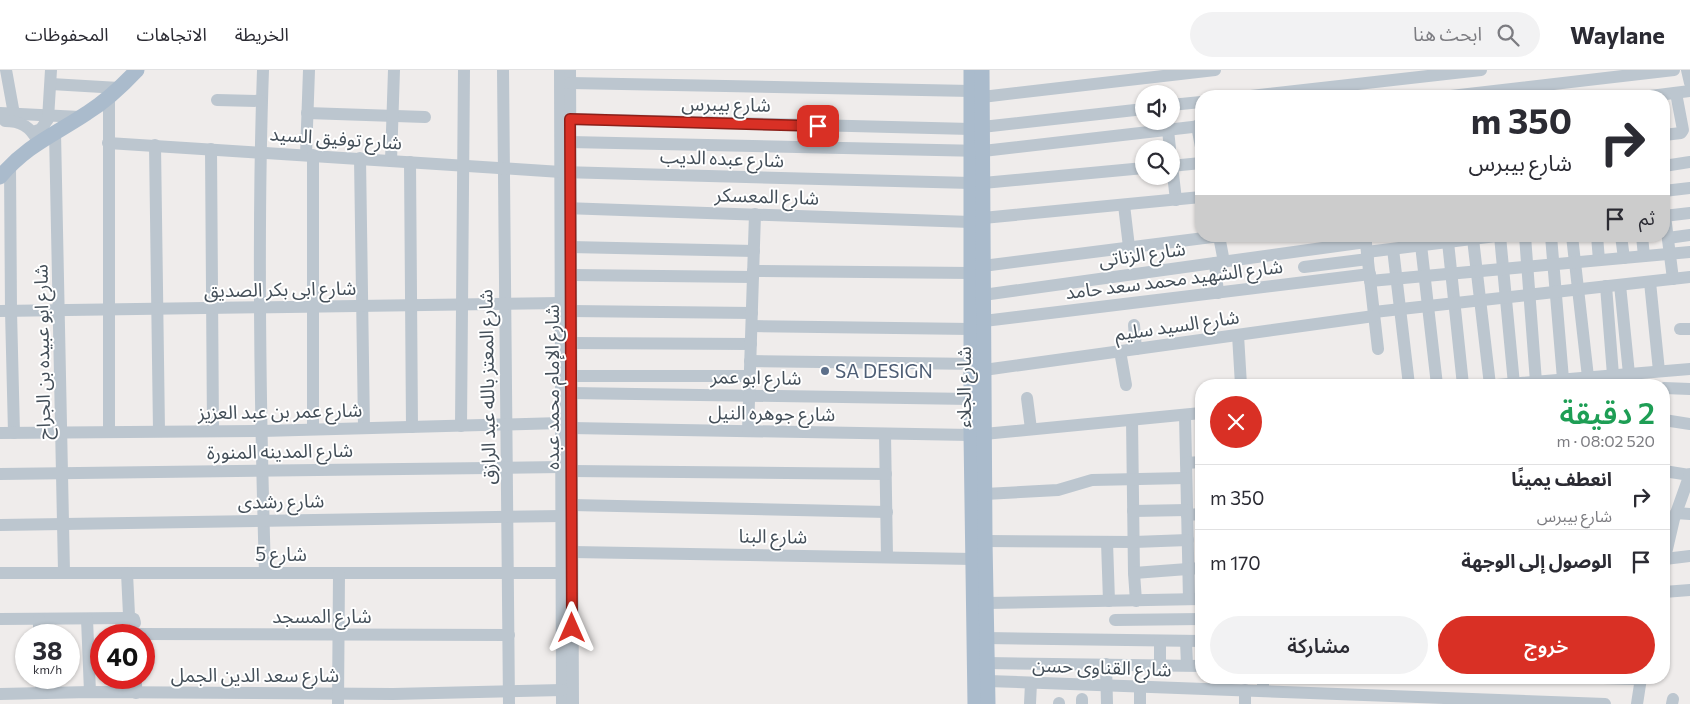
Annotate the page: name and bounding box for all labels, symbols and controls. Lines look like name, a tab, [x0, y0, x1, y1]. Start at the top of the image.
search box	[1190, 12, 1540, 57]
text: Waylane	[1570, 20, 1665, 49]
icon: search	[1494, 21, 1522, 49]
text: ابحث هنا	[1413, 22, 1482, 45]
text: المحفوظات	[25, 23, 109, 45]
text: الاتجاهات	[137, 23, 207, 45]
text: الخريطة	[235, 23, 289, 45]
map controls	[1135, 85, 1180, 185]
button: sound	[1135, 85, 1180, 130]
street label: شارع بيبرس	[681, 91, 771, 119]
text: 350 m	[1471, 98, 1572, 141]
pin	[797, 105, 839, 147]
icon: right	[1590, 110, 1655, 175]
icon: arrive	[804, 112, 832, 140]
street label: شارع توفيق السيد	[269, 121, 403, 157]
button: search	[1135, 140, 1180, 185]
street label: شارع عبده الديب	[659, 144, 784, 174]
text: شارع بيبرس	[1469, 149, 1572, 176]
street label: شارع المعسكر	[713, 182, 820, 212]
icon: arrive	[1601, 205, 1629, 233]
text: ثم	[1639, 206, 1655, 229]
street label: شارع الزناتى	[1097, 236, 1187, 274]
street label: شارع الشهيد محمد سعد حامد	[1064, 254, 1284, 306]
street label: شارع ابو عبيده بن الجراح	[28, 264, 58, 440]
street label: شارع ابى بكر الصديق	[204, 276, 356, 304]
street label: شارع المعتز بالله عبد الرازق	[473, 289, 503, 485]
street label: شارع الإمام محمد عبده	[540, 304, 567, 470]
street label: شارع السيد سليم	[1113, 304, 1241, 349]
street label: شارع الجلاء	[952, 346, 978, 428]
place label: SA DESIGN	[835, 359, 933, 382]
street label: شارع ابو عمر	[709, 364, 802, 392]
marker: SA DESIGN	[819, 365, 831, 377]
text: 2 دقيقة	[1560, 393, 1655, 430]
button: close	[1210, 396, 1262, 448]
street label: شارع عمر بن عبد العزيز	[197, 398, 362, 426]
street label: شارع جوهره النيل	[708, 400, 836, 428]
text: 520 m · 08:02	[1556, 431, 1655, 450]
street label: شارع المدينه المنورة	[207, 438, 353, 466]
text: انعطف يمينًا	[1511, 467, 1612, 490]
icon: right	[1627, 483, 1655, 511]
text: 350 m	[1210, 486, 1264, 509]
street label: شارع رشدى	[238, 488, 325, 516]
text: شارع بيبرس	[1537, 506, 1612, 525]
street label: شارع البنا	[738, 523, 808, 551]
street label: شارع 5	[255, 542, 307, 568]
icon: arrive	[1627, 548, 1655, 576]
text: الوصول إلى الوجهة	[1461, 549, 1612, 572]
text: 170 m	[1210, 551, 1261, 574]
position arrow	[545, 601, 597, 653]
street label: شارع المسجد	[272, 604, 372, 630]
button: مشاركة	[1210, 616, 1428, 674]
button: خروج	[1438, 616, 1655, 674]
speed limit sign: 40	[90, 624, 155, 689]
text: 38	[32, 635, 63, 665]
street label: شارع القناوى حسن	[1032, 653, 1172, 683]
text: km/h	[33, 662, 62, 676]
street label: شارع سعد الدين الجمل	[171, 663, 339, 689]

